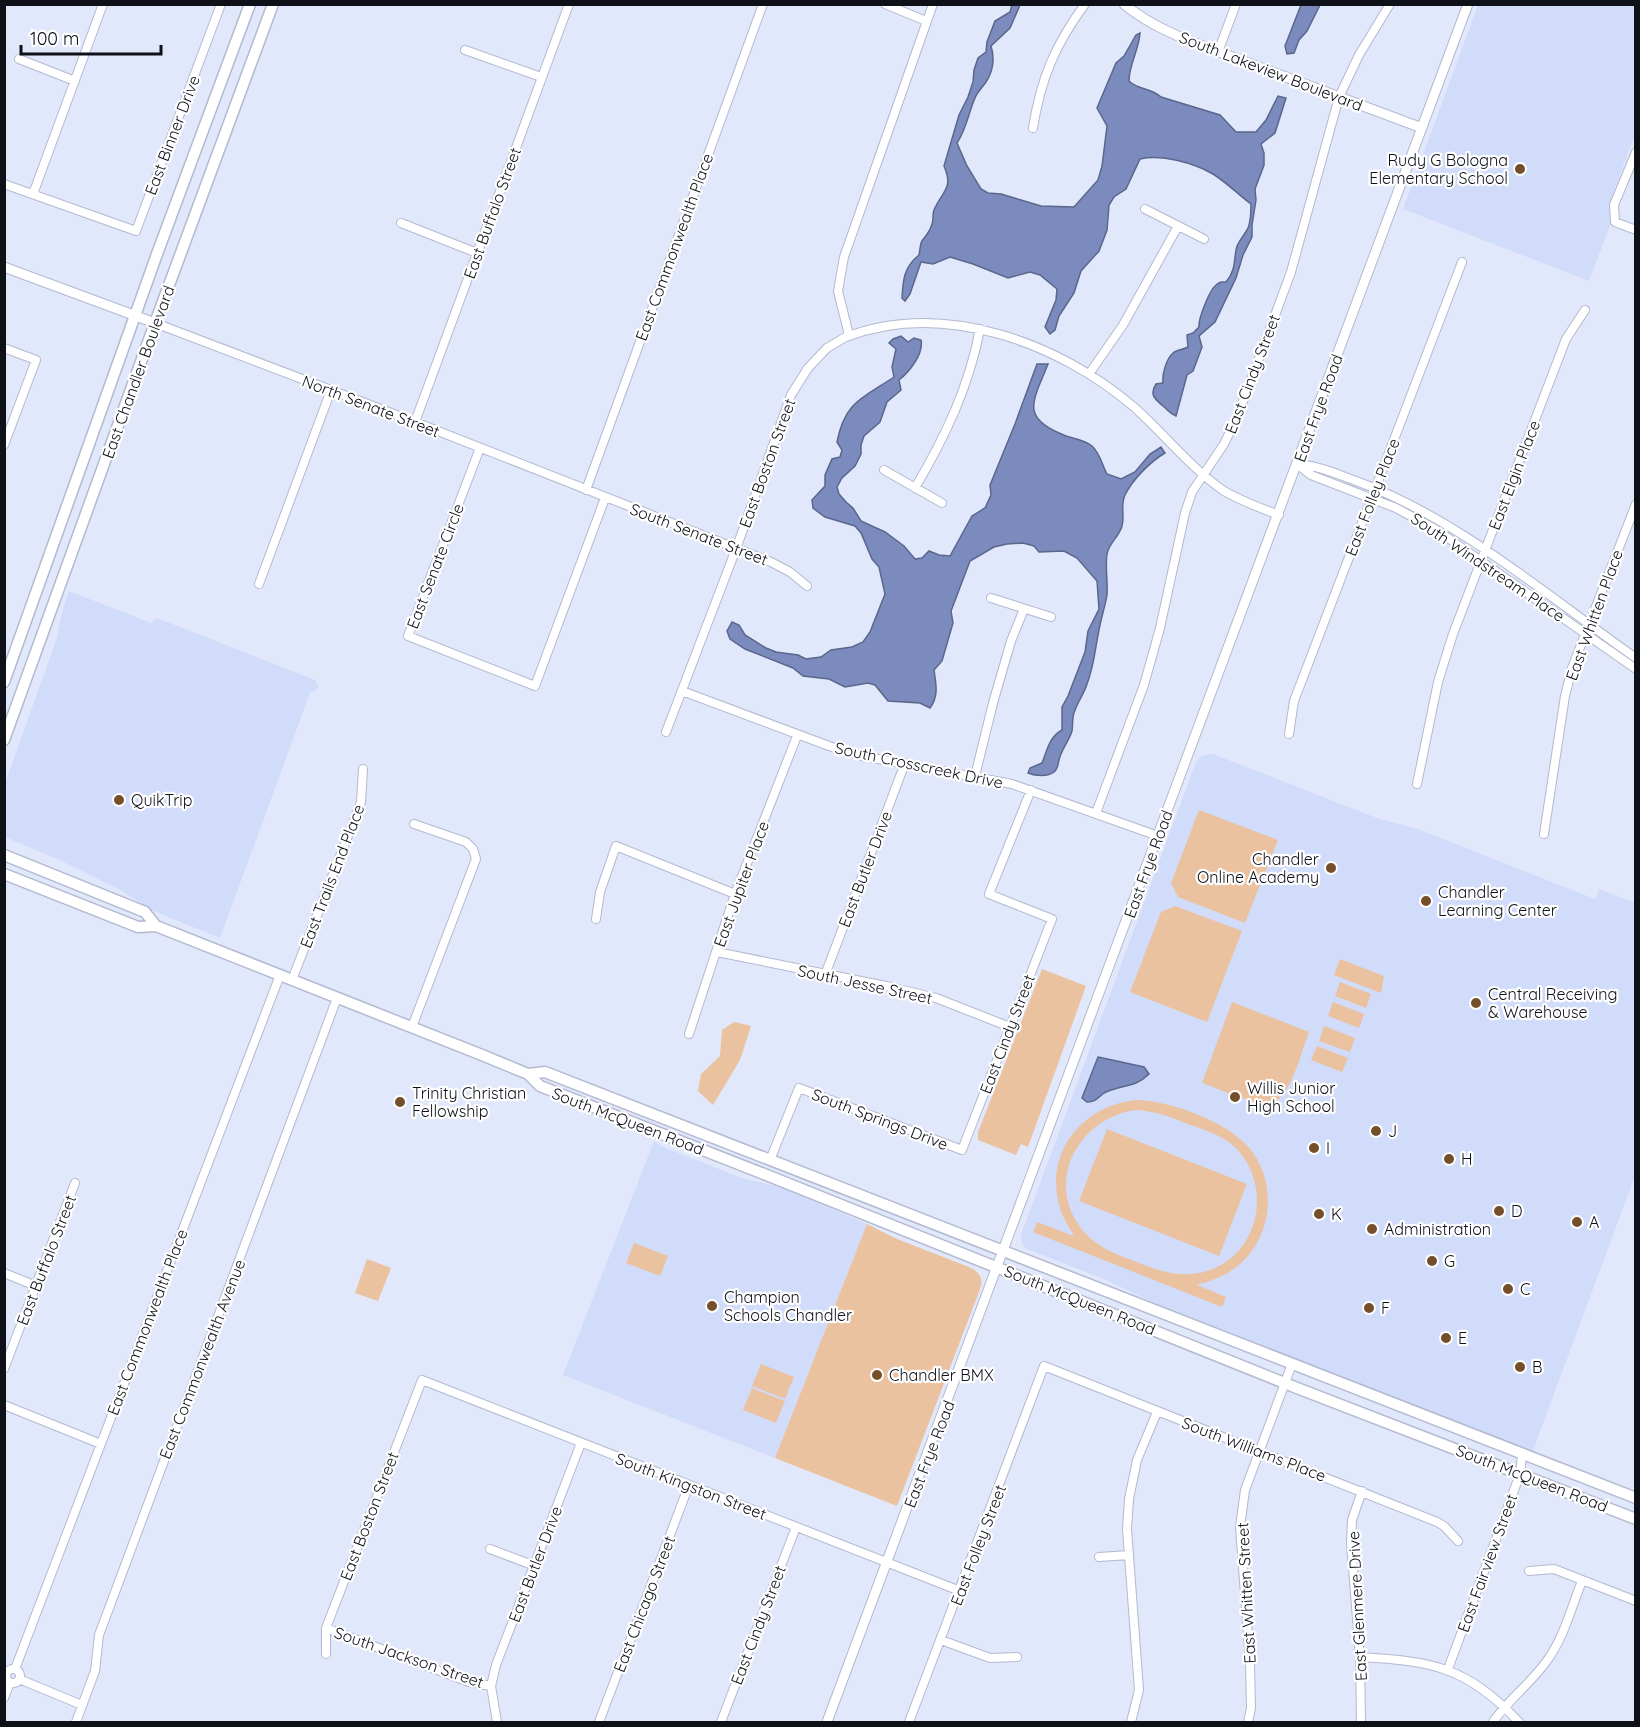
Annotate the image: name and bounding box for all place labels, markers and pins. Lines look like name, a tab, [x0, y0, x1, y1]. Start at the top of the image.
place label: Rudy G Bologna Elementary School	[1369, 150, 1508, 188]
marker: Rudy G Bologna Elementary School	[1513, 162, 1527, 176]
place label: QuikTrip	[131, 790, 192, 810]
marker: QuikTrip	[112, 793, 126, 807]
place label: Chandler Online Academy	[1197, 849, 1319, 887]
marker: Chandler Online Academy	[1324, 861, 1338, 875]
place label: Chandler Learning Center	[1438, 882, 1557, 920]
marker: Chandler Learning Center	[1419, 894, 1433, 908]
place label: Central Receiving & Warehouse	[1488, 984, 1617, 1022]
marker: Central Receiving & Warehouse	[1469, 996, 1483, 1010]
place label: Willis Junior High School	[1247, 1078, 1335, 1116]
place label: Trinity Christian Fellowship	[412, 1083, 526, 1121]
marker: Willis Junior High School	[1228, 1090, 1242, 1104]
marker: Trinity Christian Fellowship	[393, 1095, 407, 1109]
place label: J	[1388, 1121, 1397, 1141]
marker: J	[1369, 1124, 1383, 1138]
place label: I	[1326, 1138, 1330, 1158]
marker: I	[1307, 1141, 1321, 1155]
place label: H	[1461, 1149, 1473, 1169]
marker: H	[1442, 1152, 1456, 1166]
place label: D	[1511, 1201, 1523, 1221]
place label: K	[1331, 1204, 1342, 1224]
marker: D	[1492, 1204, 1506, 1218]
marker: K	[1312, 1207, 1326, 1221]
place label: A	[1589, 1212, 1599, 1232]
marker: A	[1570, 1215, 1584, 1229]
place label: Administration	[1384, 1219, 1491, 1239]
marker: Administration	[1365, 1222, 1379, 1236]
place label: G	[1444, 1251, 1455, 1271]
marker: G	[1425, 1254, 1439, 1268]
place label: C	[1520, 1279, 1530, 1299]
marker: C	[1501, 1282, 1515, 1296]
place label: Champion Schools Chandler	[724, 1287, 852, 1325]
place label: F	[1381, 1298, 1390, 1318]
marker: Champion Schools Chandler	[705, 1299, 719, 1313]
marker: F	[1362, 1301, 1376, 1315]
place label: E	[1458, 1328, 1467, 1348]
marker: E	[1439, 1331, 1453, 1345]
place label: B	[1532, 1357, 1542, 1377]
marker: B	[1513, 1360, 1527, 1374]
place label: Chandler BMX	[889, 1365, 994, 1385]
marker: Chandler BMX	[870, 1368, 884, 1382]

